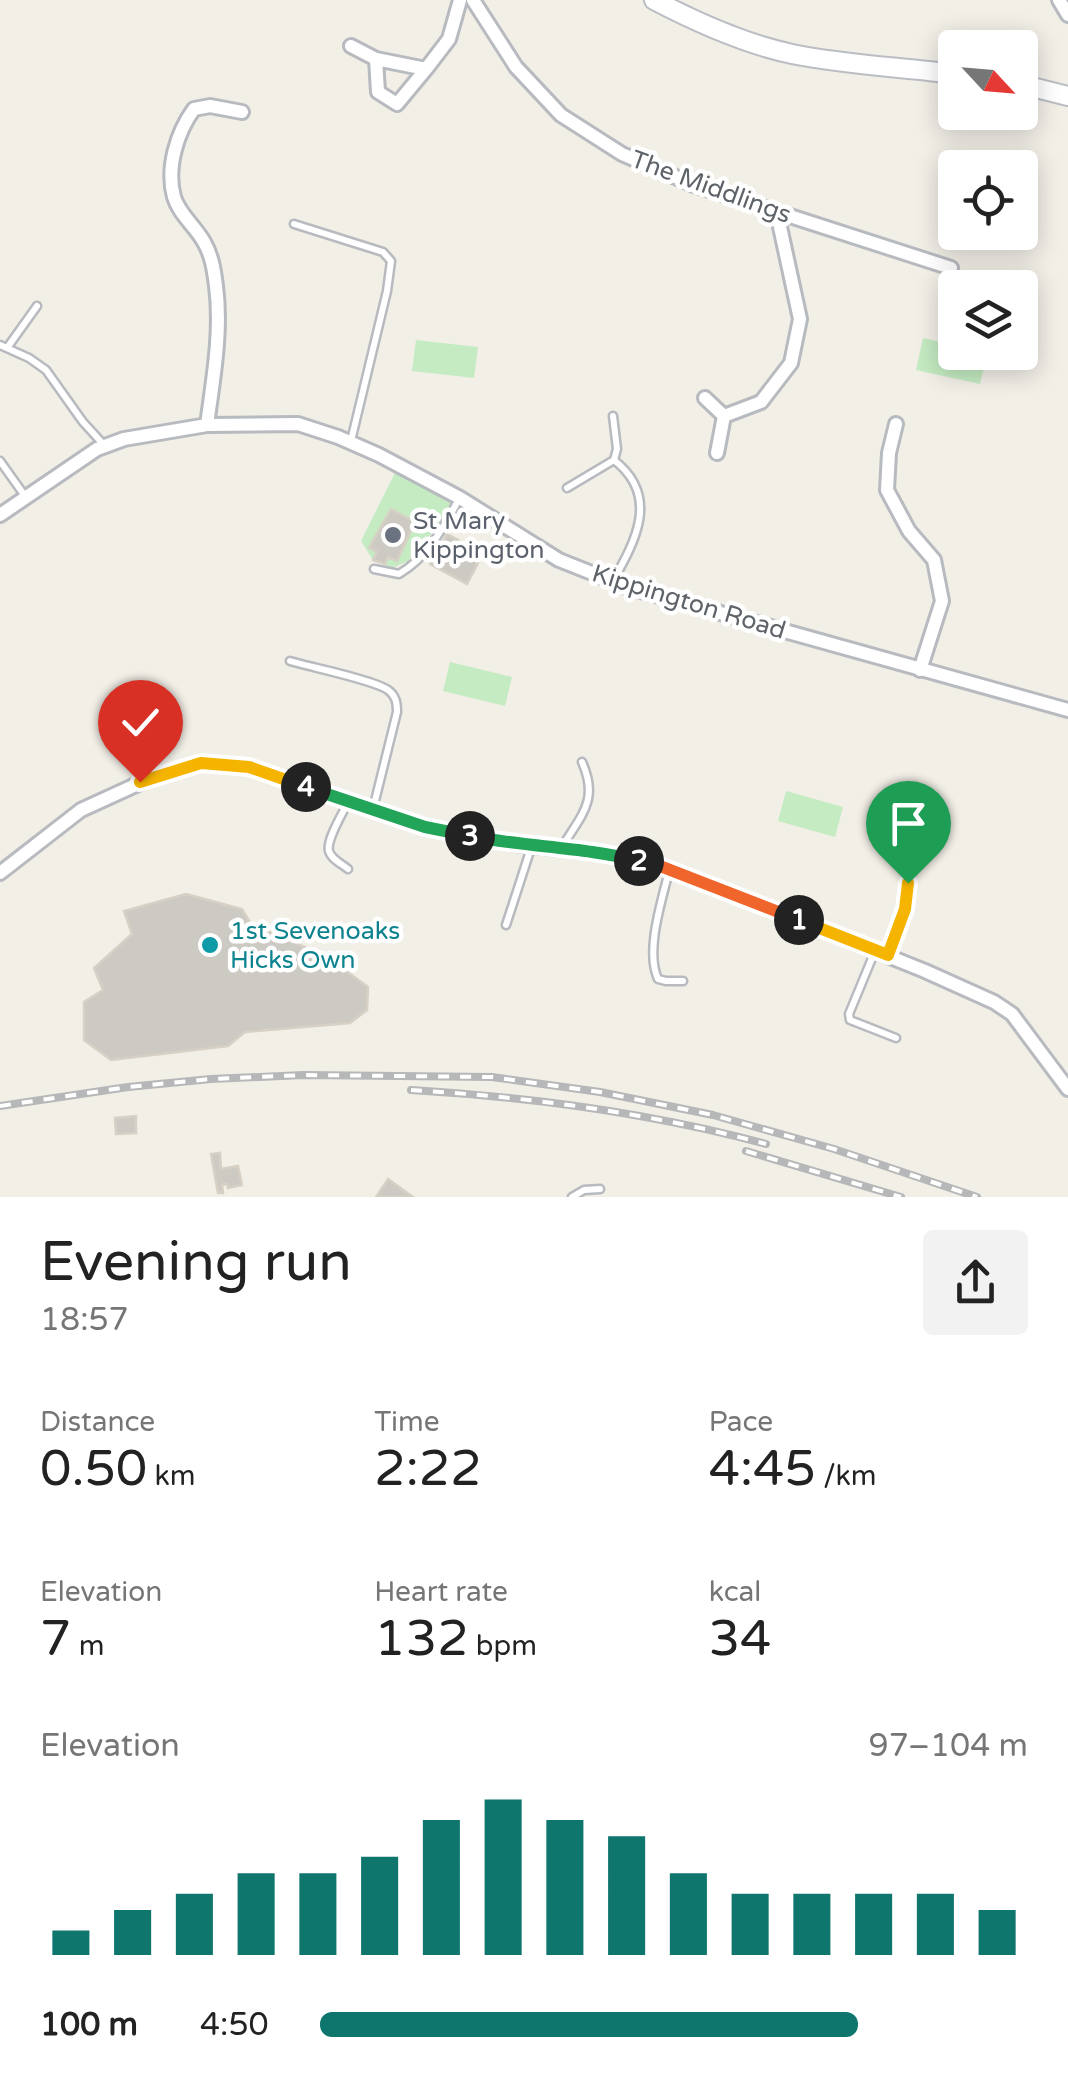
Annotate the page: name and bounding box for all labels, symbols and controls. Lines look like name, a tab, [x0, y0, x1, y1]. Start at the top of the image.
north arrow	[938, 30, 1038, 130]
map controls	[938, 30, 1038, 370]
street label: The Middlings	[627, 144, 795, 230]
button: locate	[938, 150, 1038, 250]
button: layers	[938, 270, 1038, 370]
place label: St Mary Kippington	[413, 506, 545, 565]
marker: St Mary Kippington	[382, 524, 404, 546]
street label: Kippington Road	[589, 558, 789, 646]
pin	[98, 680, 183, 783]
icon: check	[113, 695, 168, 750]
pin: 4	[281, 762, 331, 812]
text: 4	[297, 770, 315, 804]
pin	[866, 781, 951, 884]
icon: arrive	[881, 796, 936, 851]
pin: 3	[445, 811, 495, 861]
text: 3	[461, 819, 479, 853]
pin: 2	[614, 836, 664, 886]
text: 2	[630, 844, 648, 878]
pin: 1	[774, 895, 824, 945]
text: 1	[790, 903, 808, 937]
place label: 1st Sevenoaks Hicks Own	[230, 916, 400, 975]
marker: 1st Sevenoaks Hicks Own	[199, 934, 221, 956]
text: Evening run	[40, 1230, 352, 1296]
button: share	[923, 1230, 1028, 1335]
text: 18:57	[40, 1301, 129, 1339]
text: Distance	[40, 1405, 155, 1439]
text: Time	[374, 1405, 440, 1439]
text: Pace	[709, 1405, 773, 1439]
text: 0.50	[40, 1439, 147, 1499]
text: 2:22	[374, 1439, 482, 1499]
text: 4:45	[709, 1439, 816, 1499]
text: km	[147, 1459, 195, 1493]
text: /km	[816, 1459, 877, 1493]
text: Elevation	[40, 1575, 162, 1609]
text: Heart rate	[374, 1575, 508, 1609]
text: kcal	[709, 1575, 761, 1609]
text: 7	[40, 1609, 71, 1669]
text: 132	[374, 1609, 469, 1669]
text: 34	[709, 1609, 771, 1669]
text: m	[71, 1629, 104, 1663]
text: bpm	[469, 1629, 537, 1663]
text: Elevation	[40, 1727, 180, 1765]
text: 97–104 m	[869, 1727, 1028, 1765]
text: 100 m	[40, 2006, 138, 2044]
text: 4:50	[200, 2006, 269, 2044]

